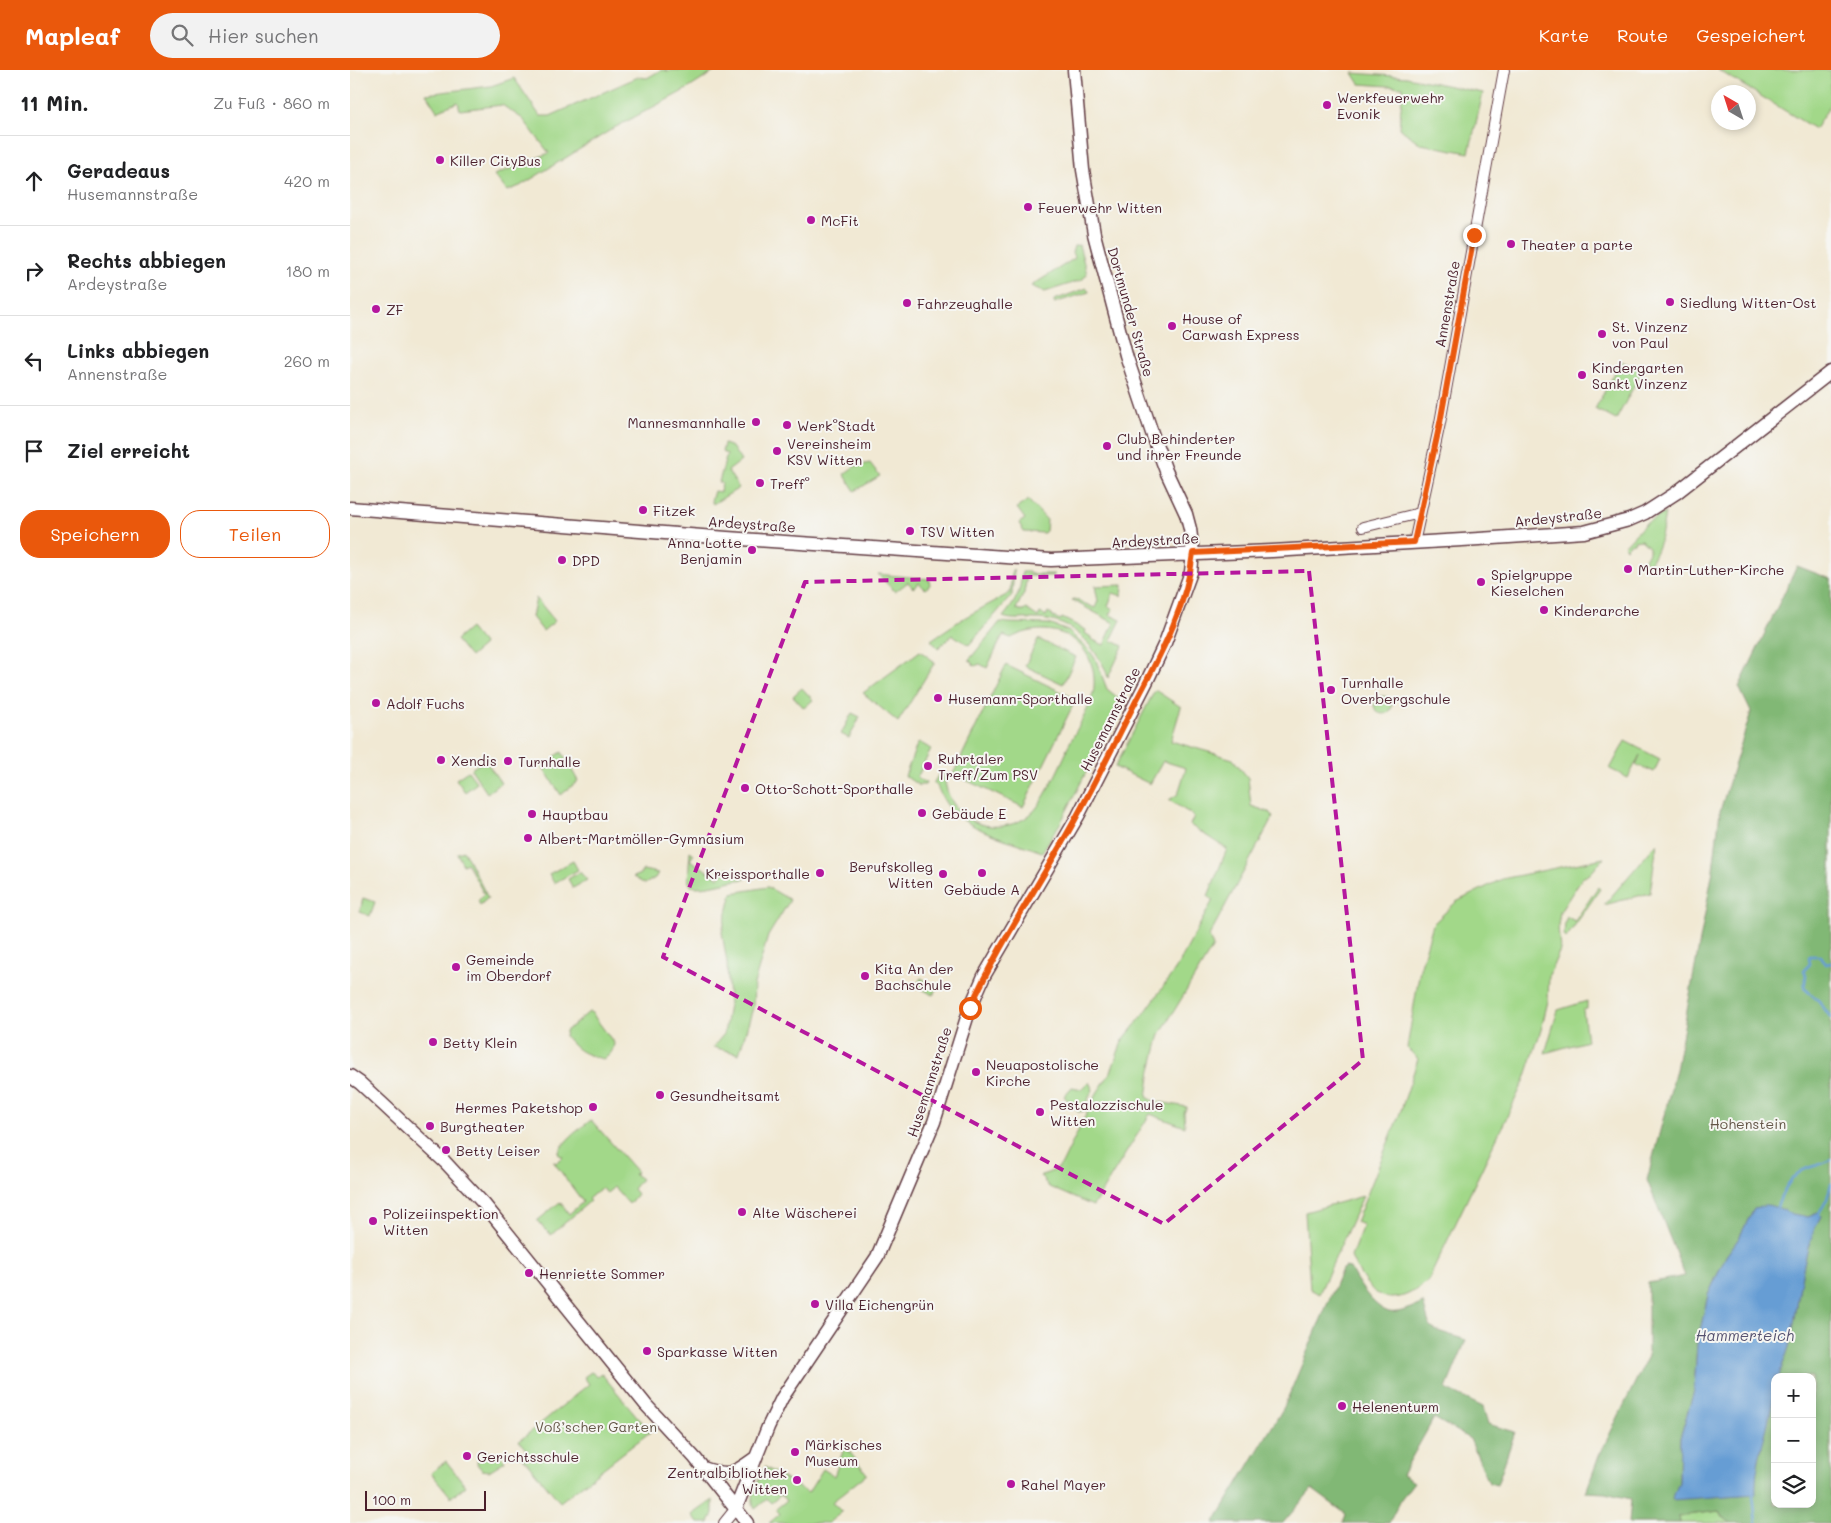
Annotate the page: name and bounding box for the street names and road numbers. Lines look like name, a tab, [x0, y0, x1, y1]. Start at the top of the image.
street label: Dortmunder Straße	[1103, 245, 1159, 379]
street label: Annenstraße	[1430, 259, 1464, 349]
street label: Ardeystraße	[1513, 503, 1603, 531]
street label: Ardeystraße	[708, 511, 796, 537]
street label: Ardeystraße	[1111, 528, 1199, 552]
street label: Husemannstraße	[1075, 664, 1145, 774]
street label: Husemannstraße	[902, 1024, 956, 1140]

